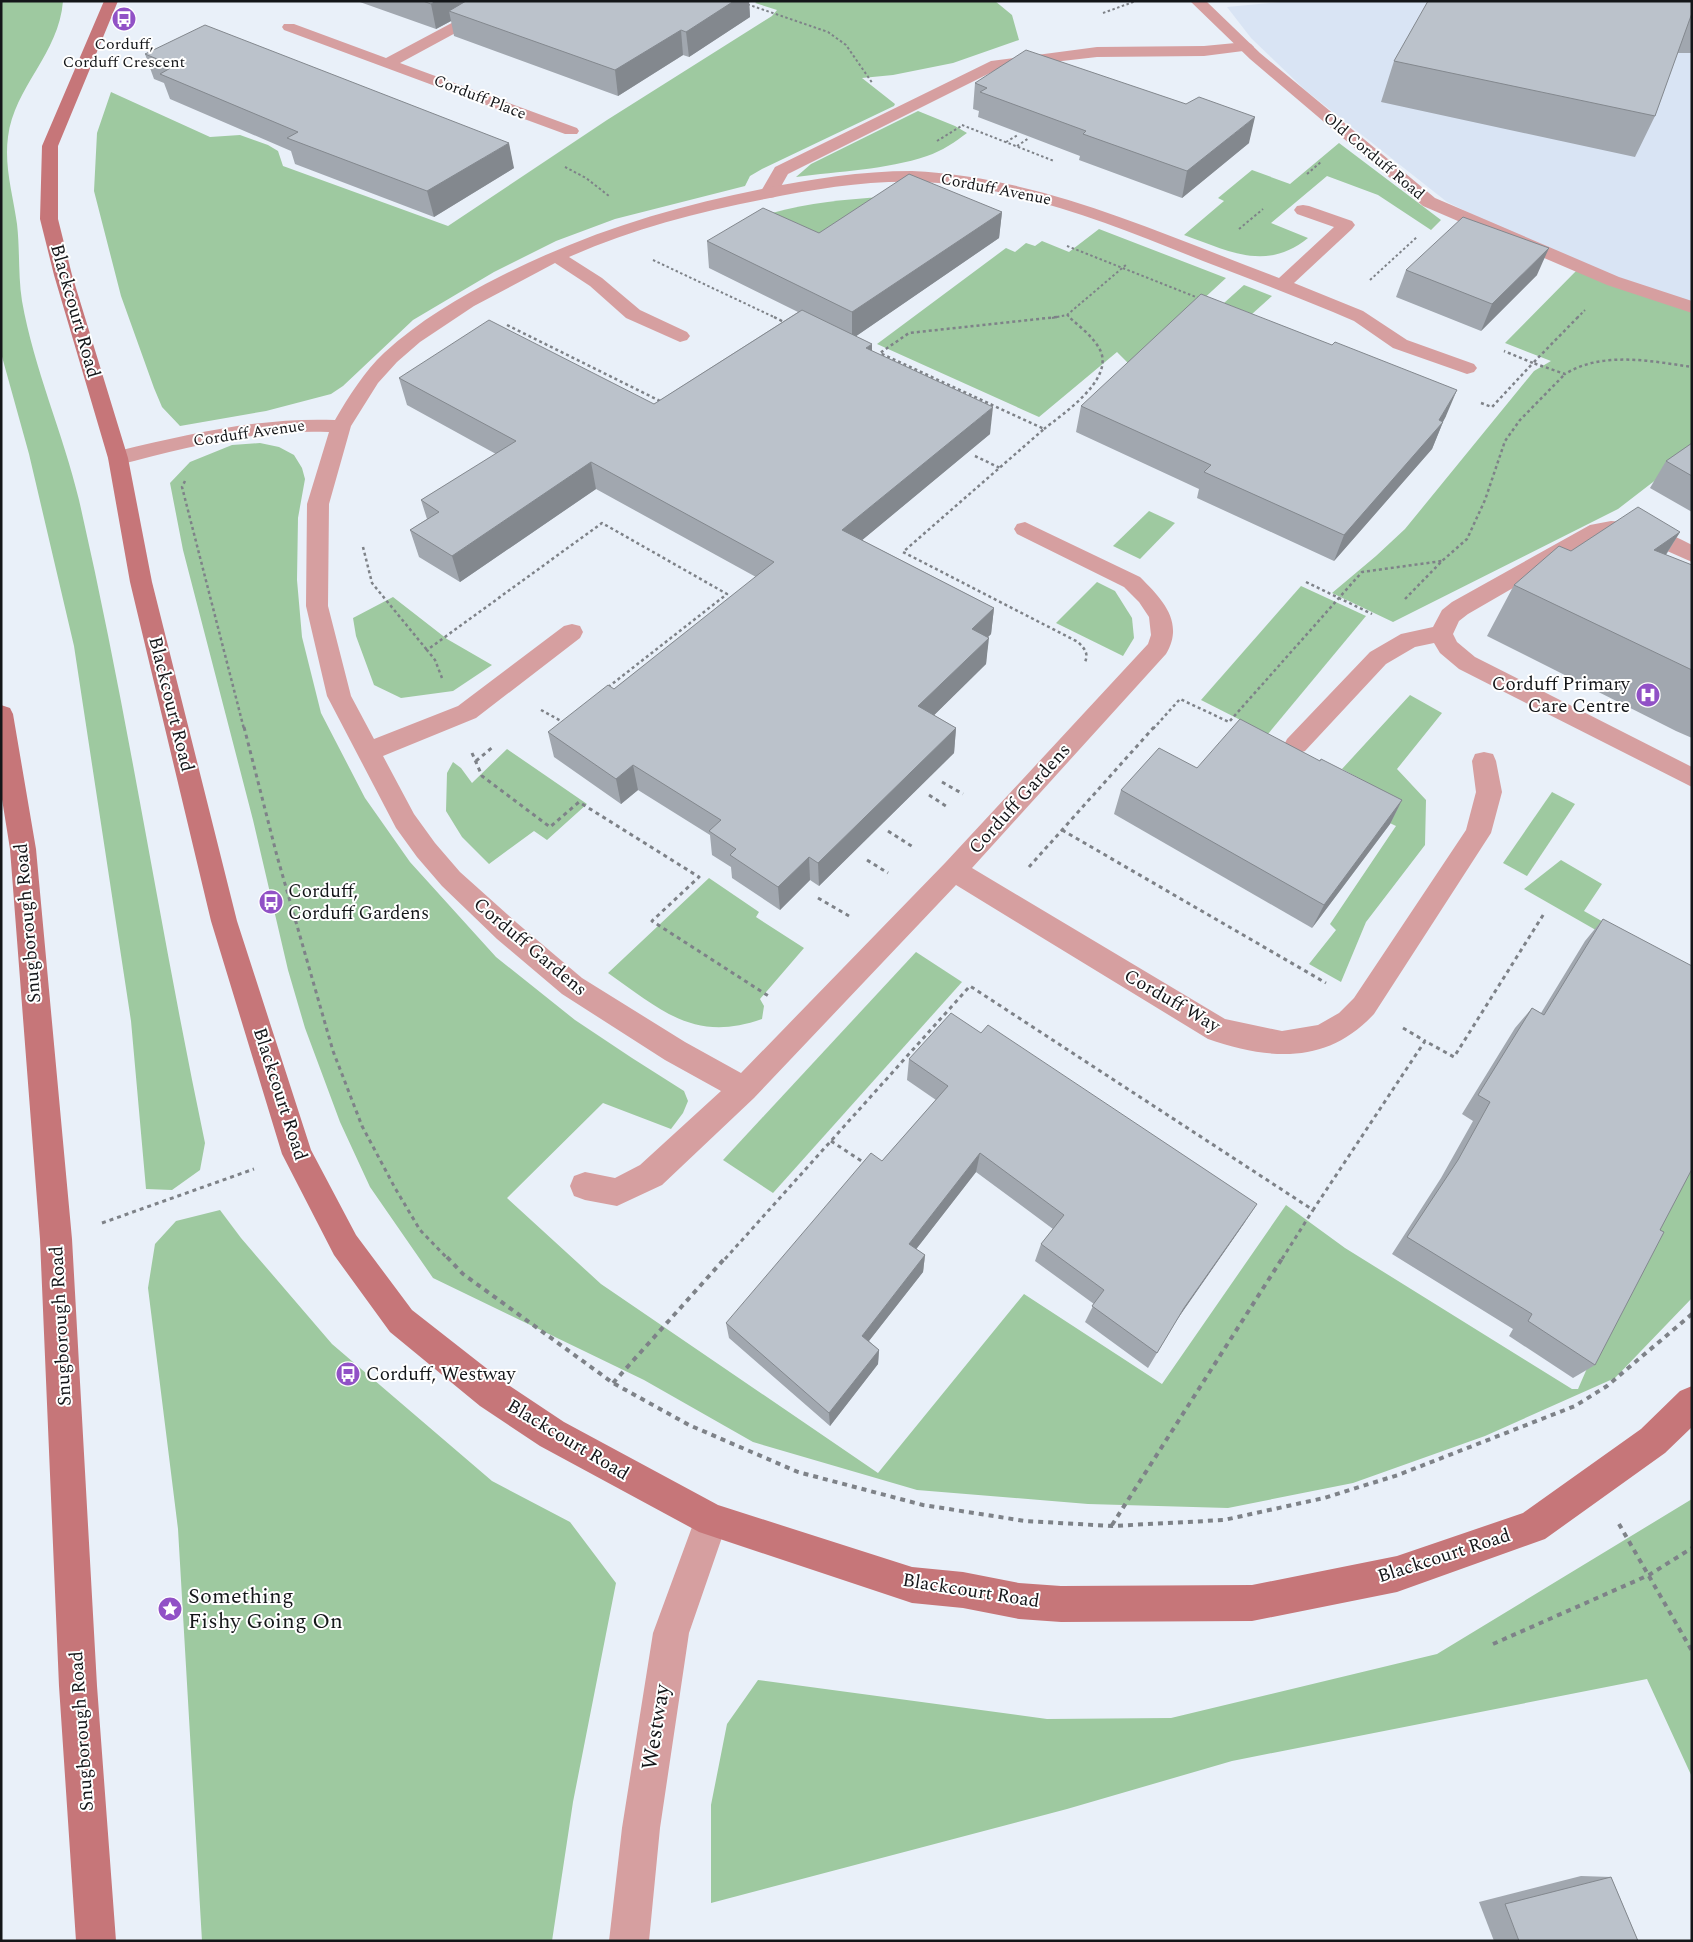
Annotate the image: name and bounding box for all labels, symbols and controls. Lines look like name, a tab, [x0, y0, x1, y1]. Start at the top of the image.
bus stop icon: Corduff, Corduff Crescent	[111, 6, 137, 32]
place label: Corduff, Corduff Crescent	[63, 32, 186, 74]
street label: Corduff Place	[430, 68, 530, 126]
street label: Old Corduff Road	[1318, 106, 1430, 206]
street label: Corduff Avenue	[939, 167, 1053, 211]
street label: Blackcourt Road	[42, 240, 108, 382]
street label: Corduff Avenue	[192, 413, 306, 453]
street label: Blackcourt Road	[140, 633, 202, 775]
place label: Corduff Primary Care Centre	[1492, 670, 1631, 721]
hospital icon: Corduff Primary Care Centre	[1635, 682, 1661, 708]
street label: Corduff Gardens	[962, 737, 1078, 861]
street label: Snugborough Road	[7, 842, 49, 1004]
place label: Corduff, Corduff Gardens	[288, 877, 429, 928]
bus stop icon: Corduff, Corduff Gardens	[258, 889, 284, 915]
street label: Corduff Gardens	[467, 891, 593, 1003]
street label: Corduff Way	[1118, 962, 1226, 1041]
street label: Blackcourt Road	[245, 1024, 315, 1164]
street label: Snugborough Road	[42, 1245, 80, 1407]
place label: Corduff, Westway	[366, 1360, 517, 1389]
bus stop icon: Corduff, Westway	[335, 1361, 361, 1387]
street label: Blackcourt Road	[501, 1392, 635, 1488]
street label: Blackcourt Road	[1374, 1521, 1514, 1591]
street label: Blackcourt Road	[900, 1566, 1042, 1616]
place label: Something Fishy Going On	[188, 1580, 343, 1638]
place icon: Something Fishy Going On	[157, 1596, 183, 1622]
street label: Snugborough Road	[62, 1650, 102, 1812]
street label: Westway	[633, 1680, 679, 1772]

